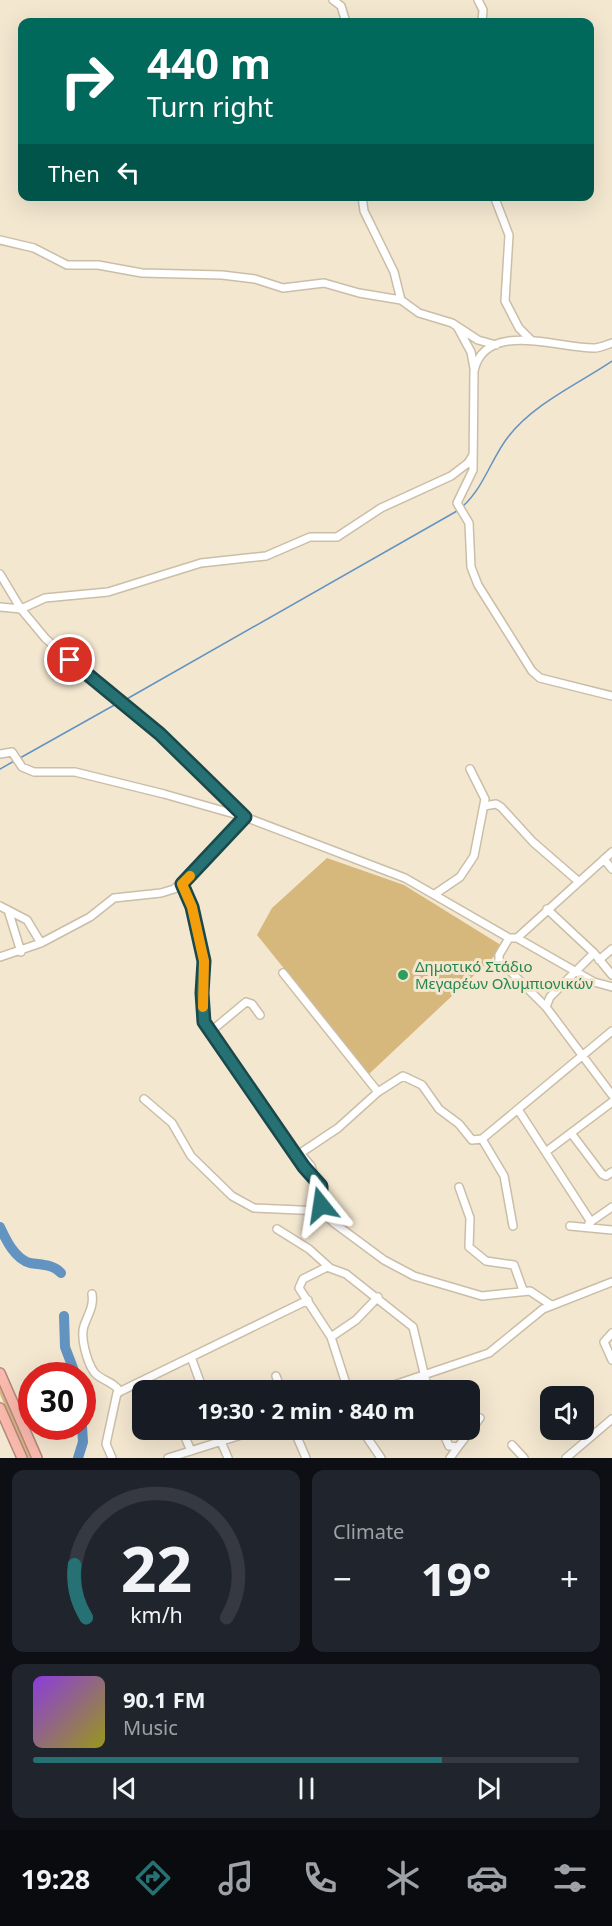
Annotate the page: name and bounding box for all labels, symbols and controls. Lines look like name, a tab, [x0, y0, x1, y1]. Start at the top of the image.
text: 440 m	[147, 34, 271, 91]
icon: right	[48, 42, 126, 120]
text: Turn right	[147, 88, 273, 125]
icon: left	[112, 156, 145, 189]
text: Then	[48, 158, 100, 188]
pin	[44, 634, 95, 685]
icon: arrive	[53, 643, 86, 676]
place label: Δημοτικό Στάδιο Μεγαρέων Ολυμπιονικών	[415, 956, 593, 993]
marker: Δημοτικό Στάδιο Μεγαρέων Ολυμπιονικών	[396, 968, 410, 982]
position arrow	[289, 1173, 353, 1237]
speed limit sign: 30	[18, 1362, 96, 1440]
map controls	[540, 1386, 594, 1440]
button: sound	[540, 1386, 594, 1440]
text: 19:30 · 2 min · 840 m	[197, 1395, 415, 1425]
text: Climate	[333, 1518, 404, 1545]
text: 22	[120, 1525, 192, 1610]
text: 19°	[421, 1548, 491, 1609]
text: −	[333, 1556, 352, 1601]
text: +	[560, 1556, 579, 1601]
text: km/h	[130, 1600, 182, 1629]
text: 90.1 FM	[123, 1684, 205, 1714]
text: Music	[123, 1714, 178, 1741]
icon: previous	[108, 1772, 141, 1805]
icon: pause	[290, 1772, 323, 1805]
icon: next	[472, 1772, 505, 1805]
icon: directions	[132, 1857, 174, 1899]
icon: music	[215, 1857, 257, 1899]
icon: phone	[299, 1857, 341, 1899]
icon: climate	[382, 1857, 424, 1899]
icon: car	[466, 1857, 508, 1899]
icon: filters	[549, 1857, 591, 1899]
text: 19:28	[21, 1860, 90, 1897]

